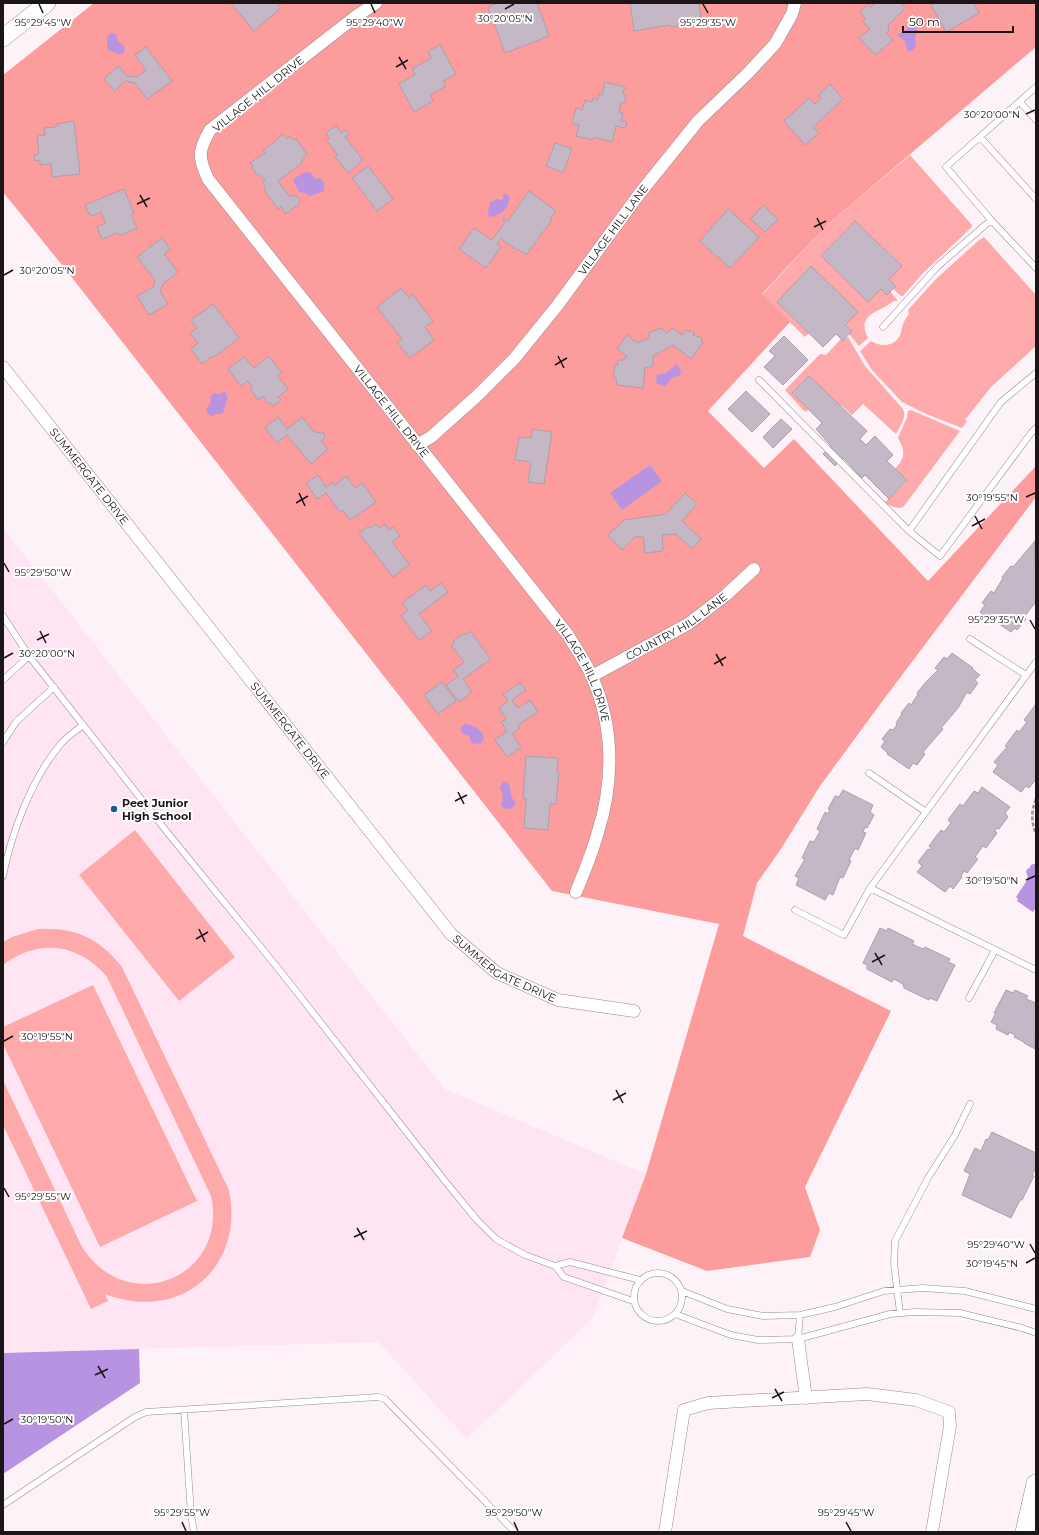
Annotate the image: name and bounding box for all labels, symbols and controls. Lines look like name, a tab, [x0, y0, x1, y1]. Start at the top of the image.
scale bar	[903, 8, 1013, 34]
text: 30°20'05"N	[477, 12, 533, 25]
text: 50 m	[909, 14, 940, 29]
text: 95°29'45"W	[15, 16, 71, 29]
text: 95°29'40"W	[346, 16, 404, 29]
text: 95°29'35"W	[680, 16, 736, 29]
street label: VILLAGE HILL DRIVE	[209, 53, 307, 135]
text: 30°20'00"N	[964, 108, 1020, 121]
street label: VILLAGE HILL LANE	[575, 182, 651, 278]
text: 30°20'05"N	[19, 264, 75, 277]
street label: VILLAGE HILL DRIVE	[351, 362, 432, 460]
street label: SUMMERGATE DRIVE	[47, 425, 132, 527]
text: 30°19'55"N	[966, 491, 1018, 504]
text: 95°29'50"W	[14, 566, 72, 579]
street label: COUNTRY HILL LANE	[623, 590, 730, 663]
text: 95°29'35"W	[968, 613, 1024, 626]
street label: VILLAGE HILL DRIVE	[551, 617, 613, 723]
text: 30°20'00"N	[19, 647, 75, 660]
street label: SUMMERGATE DRIVE	[247, 679, 333, 782]
place label: Peet Junior High School	[122, 796, 191, 823]
marker: Peet Junior High School	[109, 804, 119, 814]
text: 30°19'50"N	[966, 874, 1019, 887]
street label: SUMMERGATE DRIVE	[450, 932, 558, 1005]
text: 30°19'55"N	[21, 1030, 73, 1043]
text: 95°29'55"W	[15, 1190, 71, 1203]
text: 95°29'40"W	[967, 1238, 1025, 1251]
text: 30°19'45"N	[966, 1257, 1018, 1270]
text: 30°19'50"N	[21, 1413, 74, 1426]
text: 95°29'55"W	[154, 1506, 210, 1519]
text: 95°29'50"W	[485, 1506, 543, 1519]
text: 95°29'45"W	[818, 1506, 874, 1519]

